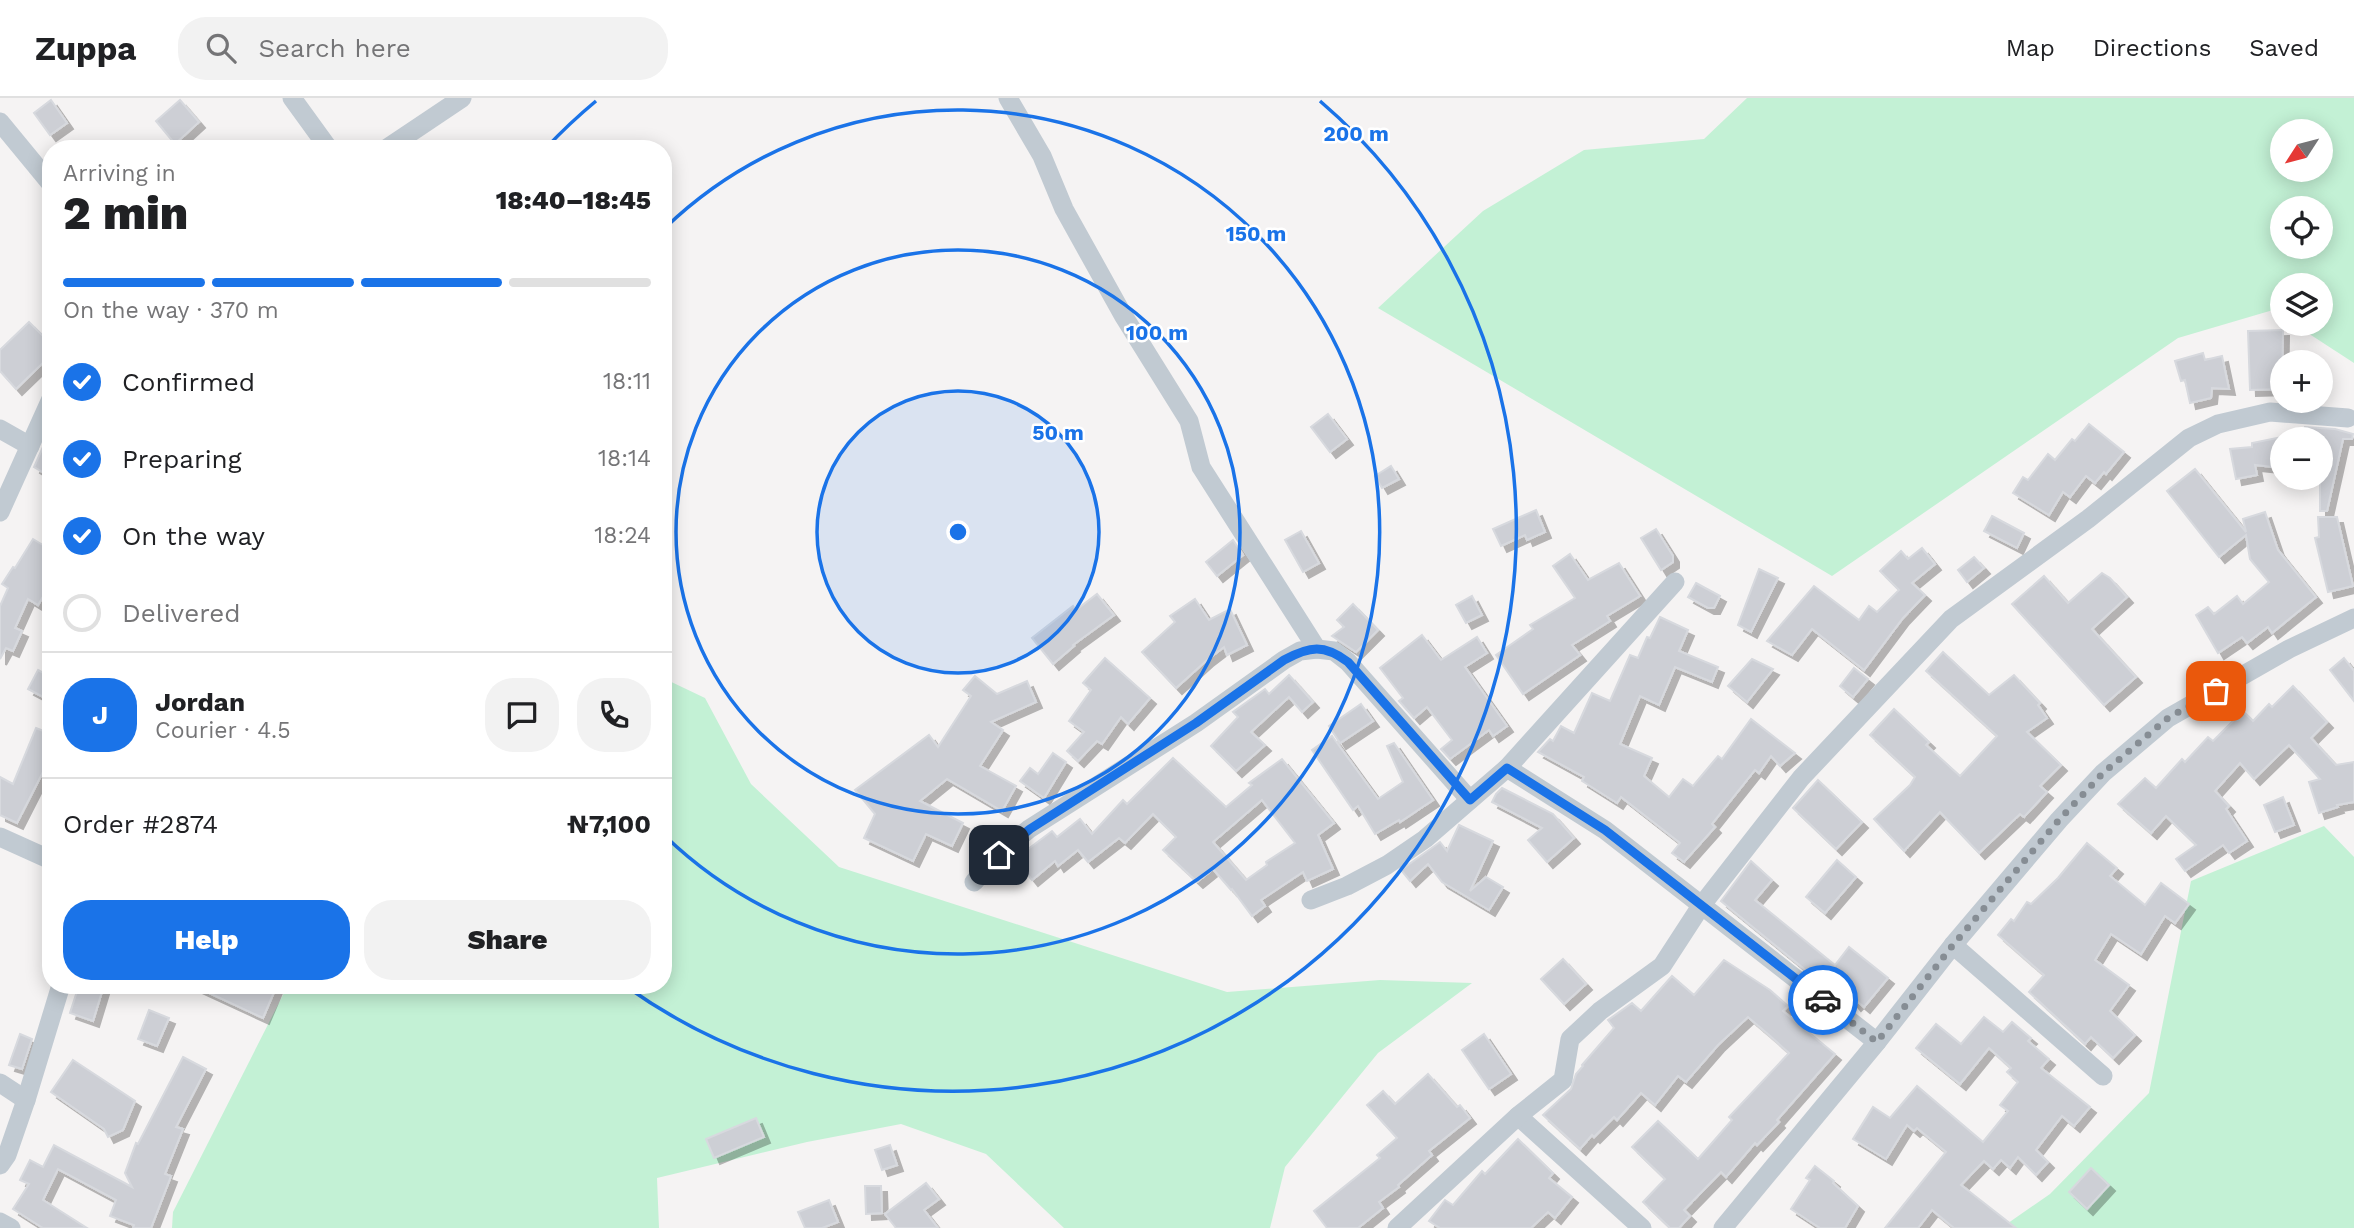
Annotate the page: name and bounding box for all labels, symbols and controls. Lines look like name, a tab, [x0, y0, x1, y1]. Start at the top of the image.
search box	[178, 17, 668, 80]
text: Zuppa	[35, 29, 136, 68]
icon: search	[202, 29, 240, 67]
text: Search here	[258, 33, 411, 63]
text: Map	[2006, 34, 2055, 62]
text: Directions	[2093, 34, 2211, 62]
text: Saved	[2249, 34, 2319, 62]
north arrow	[2270, 119, 2333, 182]
map controls	[2270, 119, 2333, 490]
text: 200 m	[1323, 121, 1389, 146]
text: Arriving in	[63, 160, 176, 187]
text: 18:40–18:45	[496, 185, 651, 215]
text: 2 min	[63, 186, 188, 240]
button: locate	[2270, 196, 2333, 259]
text: 150 m	[1226, 221, 1286, 246]
button: layers	[2270, 273, 2333, 336]
text: On the way · 370 m	[63, 297, 279, 324]
text: 100 m	[1126, 320, 1188, 345]
button: +	[2270, 350, 2333, 413]
icon: check	[63, 363, 101, 401]
text: Confirmed	[122, 367, 255, 397]
text: 18:11	[603, 368, 651, 395]
text: 50 m	[1032, 420, 1084, 445]
button: −	[2270, 427, 2333, 490]
icon: check	[63, 440, 101, 478]
text: Preparing	[122, 444, 242, 474]
text: 18:14	[598, 445, 651, 472]
icon: check	[63, 517, 101, 555]
centre of rings	[946, 520, 970, 544]
text: On the way	[122, 521, 265, 551]
text: 18:24	[594, 522, 651, 549]
text: Delivered	[122, 598, 241, 628]
pin	[2186, 661, 2246, 721]
icon: bag	[2197, 672, 2235, 710]
button: chat	[485, 678, 559, 752]
button: phone	[577, 678, 651, 752]
text: Jordan	[155, 687, 245, 717]
text: J	[92, 700, 108, 730]
text: Courier · 4.5	[155, 717, 291, 744]
text: Order #2874	[63, 809, 218, 839]
text: ₦7,100	[567, 809, 651, 839]
pin	[969, 825, 1029, 885]
icon: home	[980, 836, 1018, 874]
button: Help	[63, 900, 350, 980]
button: Share	[364, 900, 651, 980]
courier	[1788, 965, 1858, 1035]
icon: car	[1804, 981, 1842, 1019]

